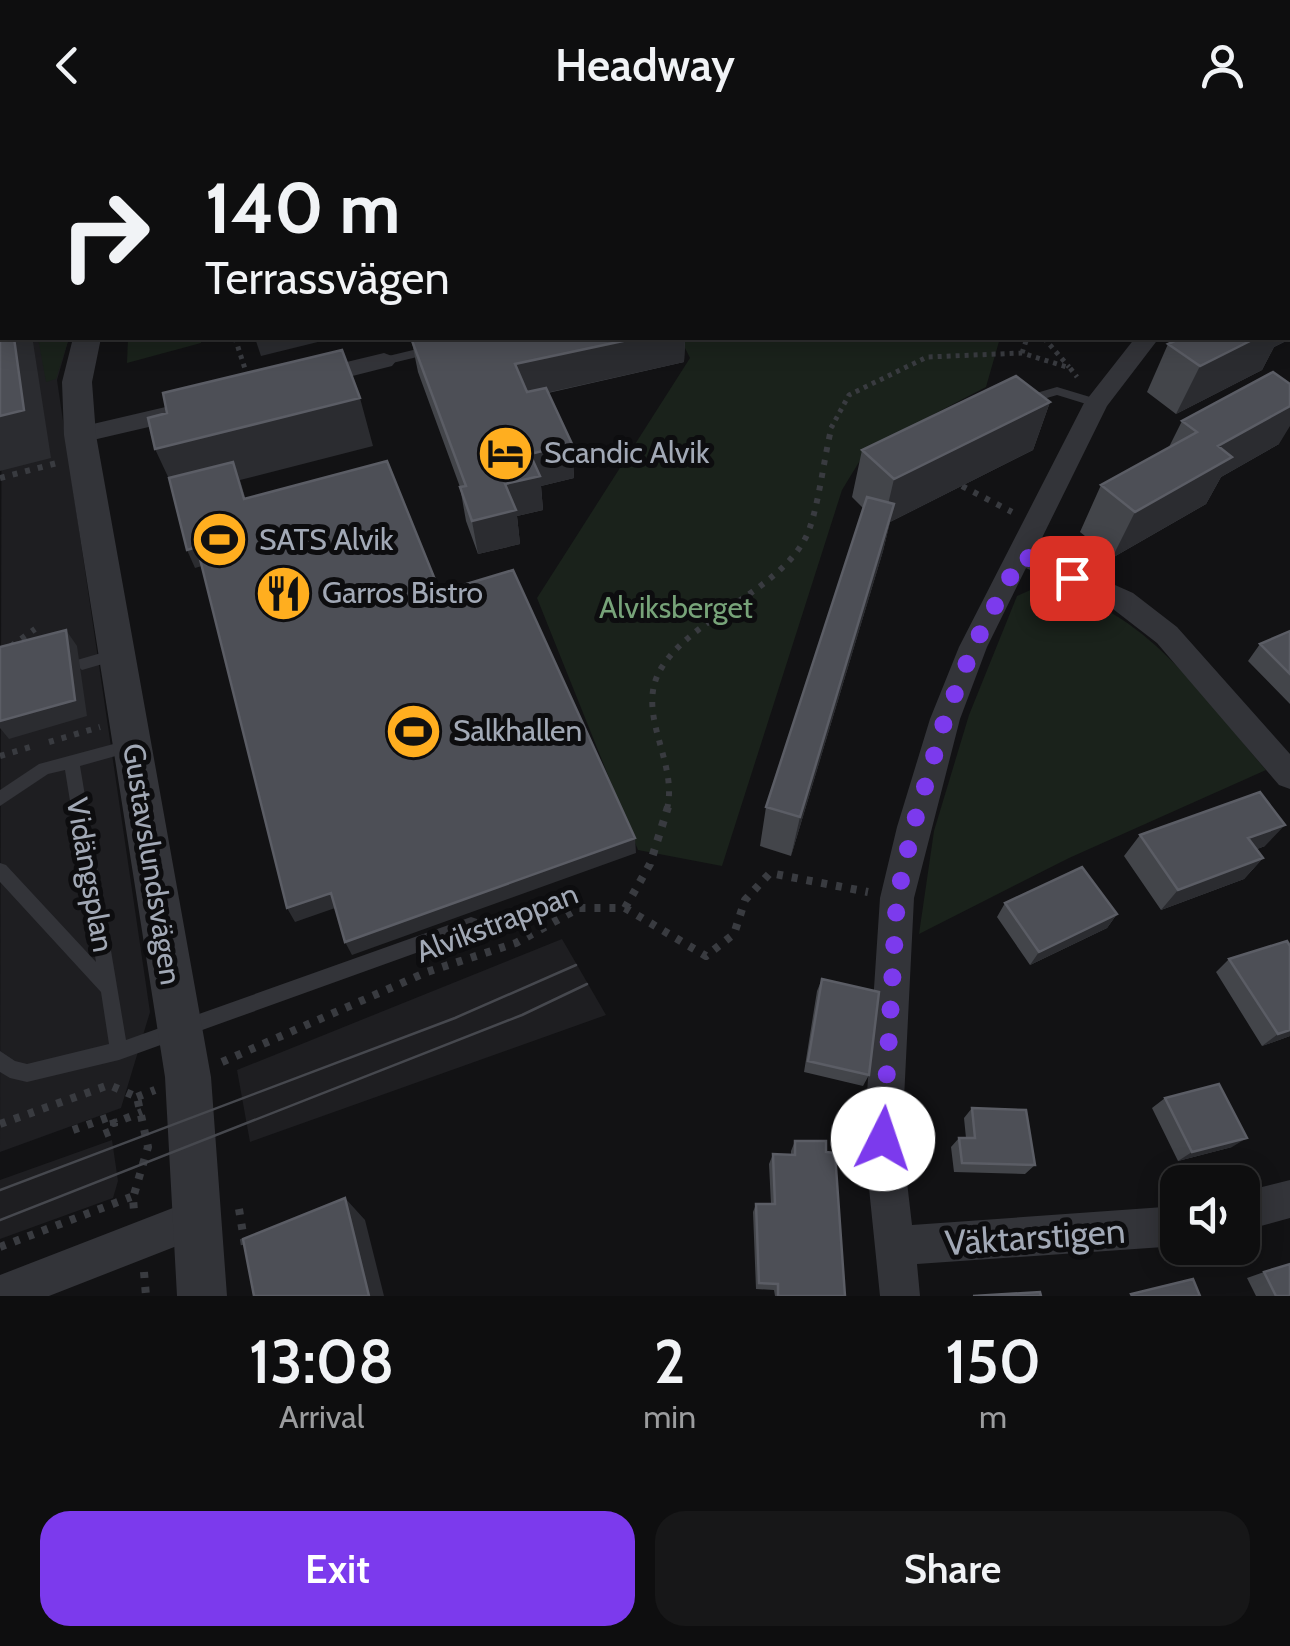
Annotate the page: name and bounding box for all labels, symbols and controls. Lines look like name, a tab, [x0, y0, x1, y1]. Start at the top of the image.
icon: back	[40, 38, 95, 93]
text: Headway	[555, 38, 735, 92]
icon: person	[1195, 38, 1250, 93]
text: 140 m	[205, 165, 400, 251]
icon: right	[40, 170, 170, 300]
text: Terrassvägen	[205, 251, 450, 305]
hotel icon: Scandic Alvik	[475, 423, 535, 483]
place label: Scandic Alvik	[544, 434, 710, 471]
sports icon: SATS Alvik	[190, 510, 250, 570]
place label: SATS Alvik	[259, 521, 394, 558]
pin	[1030, 536, 1115, 621]
icon: arrive	[1045, 551, 1100, 606]
restaurant icon: Garros Bistro	[253, 563, 313, 623]
place label: Garros Bistro	[322, 574, 483, 611]
park label: Alviksberget	[599, 589, 753, 626]
sports icon: Salkhallen	[384, 701, 444, 761]
place label: Salkhallen	[453, 712, 582, 749]
street label: Gustavslundsvägen	[115, 741, 190, 987]
street label: Vidängsplan	[59, 795, 122, 955]
street label: Alvikstrappan	[411, 875, 583, 970]
position arrow	[831, 1087, 935, 1191]
map controls	[1160, 1165, 1260, 1265]
button: sound	[1160, 1165, 1260, 1265]
street label: Väktarstigen	[943, 1209, 1127, 1264]
text: 13:08	[249, 1325, 394, 1398]
text: 2	[654, 1325, 685, 1398]
text: 150	[945, 1325, 1041, 1398]
text: Arrival	[279, 1397, 364, 1436]
text: min	[643, 1397, 696, 1436]
text: m	[979, 1397, 1007, 1436]
button: Exit	[40, 1511, 635, 1626]
button: Share	[655, 1511, 1250, 1626]

